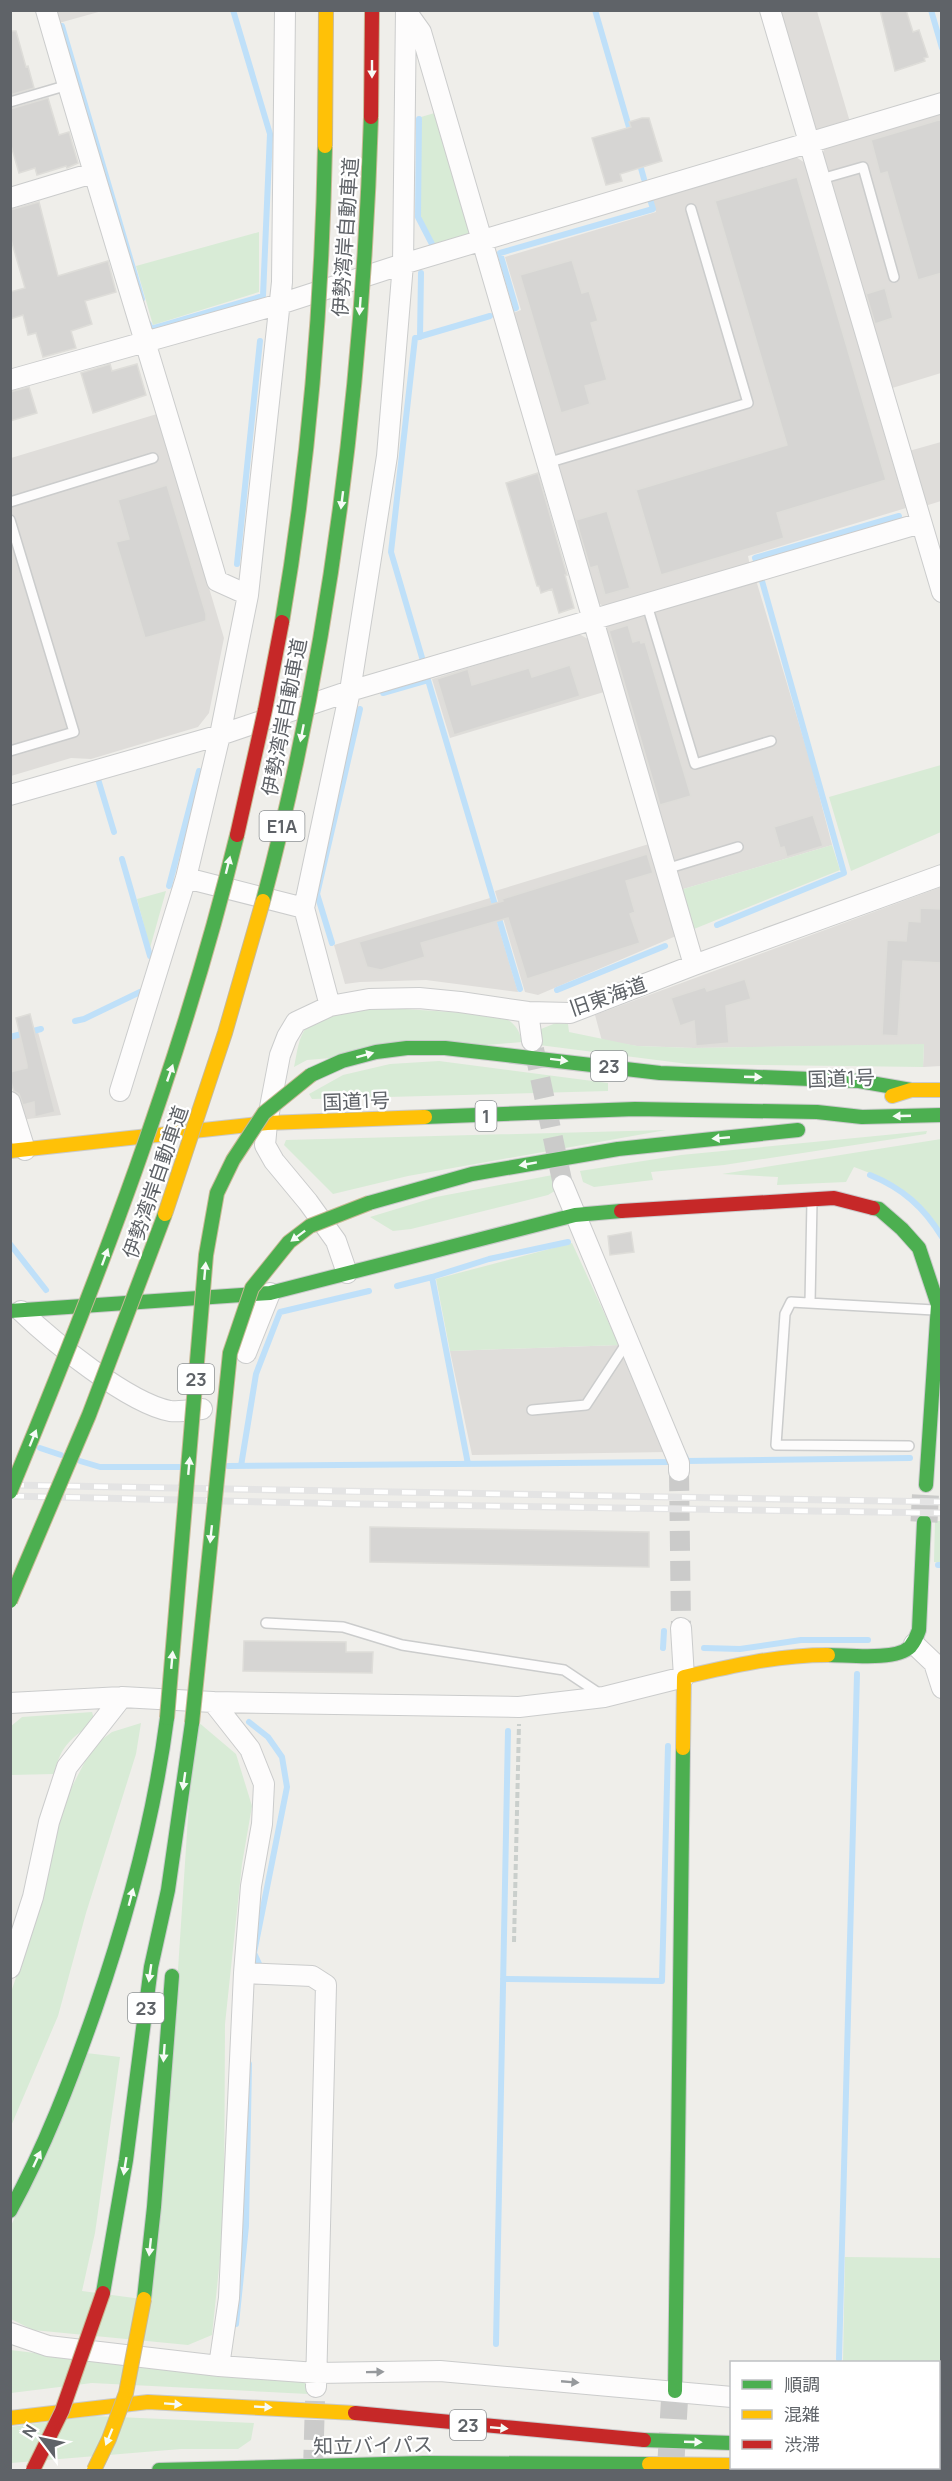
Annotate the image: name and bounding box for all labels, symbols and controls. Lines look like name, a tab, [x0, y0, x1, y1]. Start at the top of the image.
one-way arrow	[367, 59, 377, 78]
street label: 伊勢湾岸自動車道	[326, 156, 364, 318]
one-way arrow	[355, 296, 364, 315]
one-way arrow	[337, 490, 347, 509]
street label: 伊勢湾岸自動車道	[255, 636, 313, 798]
one-way arrow	[297, 724, 306, 743]
road number: E1A	[260, 811, 304, 841]
one-way arrow	[224, 856, 234, 874]
street label: 旧東海道	[566, 970, 650, 1022]
one-way arrow	[356, 1049, 375, 1059]
road number: 23	[591, 1051, 627, 1081]
one-way arrow	[550, 1056, 569, 1065]
street label: 国道1号	[807, 1063, 875, 1093]
one-way arrow	[165, 1064, 175, 1082]
one-way arrow	[744, 1072, 763, 1081]
street label: 国道1号	[322, 1086, 390, 1116]
road number: 1	[476, 1101, 496, 1131]
street label: 伊勢湾岸自動車道	[116, 1102, 194, 1262]
one-way arrow	[892, 1111, 911, 1121]
one-way arrow	[711, 1133, 730, 1142]
one-way arrow	[518, 1160, 537, 1169]
one-way arrow	[290, 1229, 305, 1241]
one-way arrow	[100, 1247, 110, 1265]
one-way arrow	[200, 1262, 210, 1281]
road number: 23	[178, 1364, 214, 1394]
one-way arrow	[29, 1429, 38, 1447]
one-way arrow	[184, 1456, 194, 1475]
one-way arrow	[206, 1525, 216, 1544]
one-way arrow	[167, 1651, 177, 1670]
one-way arrow	[179, 1771, 188, 1790]
one-way arrow	[127, 1888, 136, 1906]
one-way arrow	[146, 1963, 155, 1982]
road number: 23	[128, 1993, 164, 2023]
one-way arrow	[160, 2043, 169, 2062]
one-way arrow	[33, 2151, 42, 2168]
one-way arrow	[120, 2157, 129, 2176]
one-way arrow	[145, 2238, 155, 2257]
legend	[730, 2361, 940, 2469]
one-way arrow	[366, 2368, 385, 2377]
text: 順調	[784, 2372, 820, 2396]
one-way arrow	[560, 2377, 579, 2387]
one-way arrow	[164, 2399, 183, 2409]
one-way arrow	[253, 2402, 272, 2411]
text: 混雑	[784, 2402, 820, 2426]
north arrow	[12, 2409, 72, 2469]
road number: 23	[450, 2410, 486, 2440]
text: N	[17, 2420, 42, 2442]
one-way arrow	[489, 2423, 508, 2433]
one-way arrow	[104, 2428, 114, 2446]
street label: 知立バイパス	[313, 2430, 433, 2460]
text: 渋滞	[784, 2432, 820, 2456]
one-way arrow	[684, 2437, 703, 2446]

